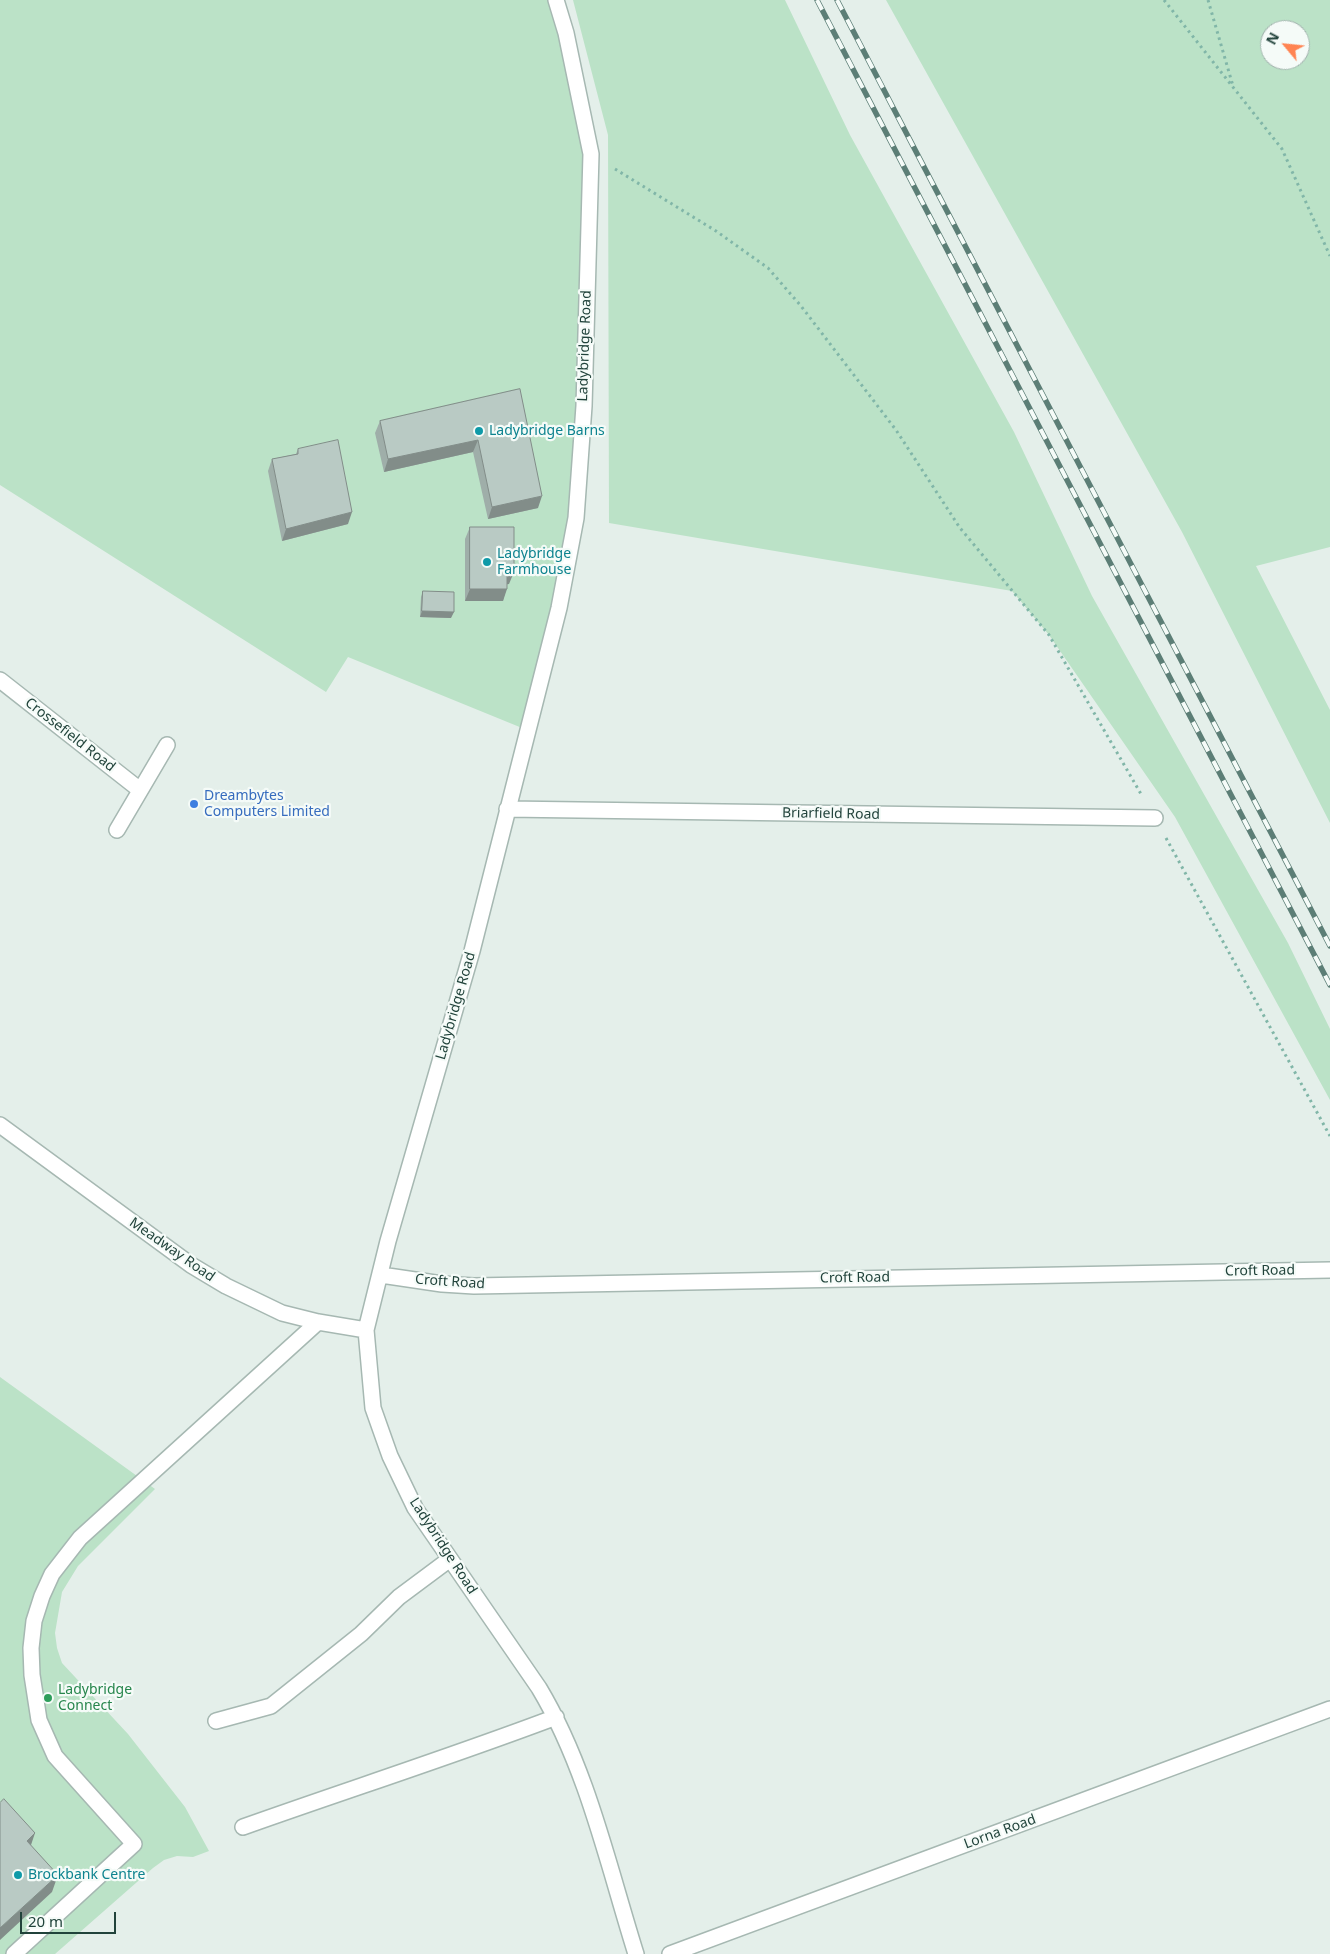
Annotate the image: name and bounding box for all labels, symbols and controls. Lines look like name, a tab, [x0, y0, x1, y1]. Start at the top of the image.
north arrow	[1260, 20, 1310, 70]
text: N	[1261, 29, 1283, 48]
street label: Ladybridge Road	[575, 290, 595, 402]
place label: Ladybridge Barns	[489, 423, 605, 439]
marker: Ladybridge Barns	[473, 425, 485, 437]
place label: Ladybridge Farmhouse	[497, 546, 571, 578]
marker: Ladybridge Farmhouse	[481, 556, 493, 568]
street label: Crossefield Road	[22, 695, 118, 775]
place label: Dreambytes Computers Limited	[204, 788, 330, 820]
marker: Dreambytes Computers Limited	[188, 798, 200, 810]
street label: Briarfield Road	[782, 805, 880, 823]
street label: Ladybridge Road	[433, 950, 479, 1062]
street label: Meadway Road	[126, 1214, 218, 1286]
street label: Croft Road	[1225, 1262, 1295, 1280]
street label: Croft Road	[820, 1269, 890, 1287]
street label: Croft Road	[415, 1271, 485, 1293]
street label: Ladybridge Road	[406, 1495, 480, 1597]
place label: Ladybridge Connect	[58, 1682, 132, 1714]
marker: Ladybridge Connect	[42, 1692, 54, 1704]
street label: Lorna Road	[962, 1811, 1038, 1853]
place label: Brockbank Centre	[28, 1867, 145, 1883]
marker: Brockbank Centre	[12, 1869, 24, 1881]
scale bar	[22, 1902, 119, 1934]
text: 20 m	[28, 1911, 63, 1931]

